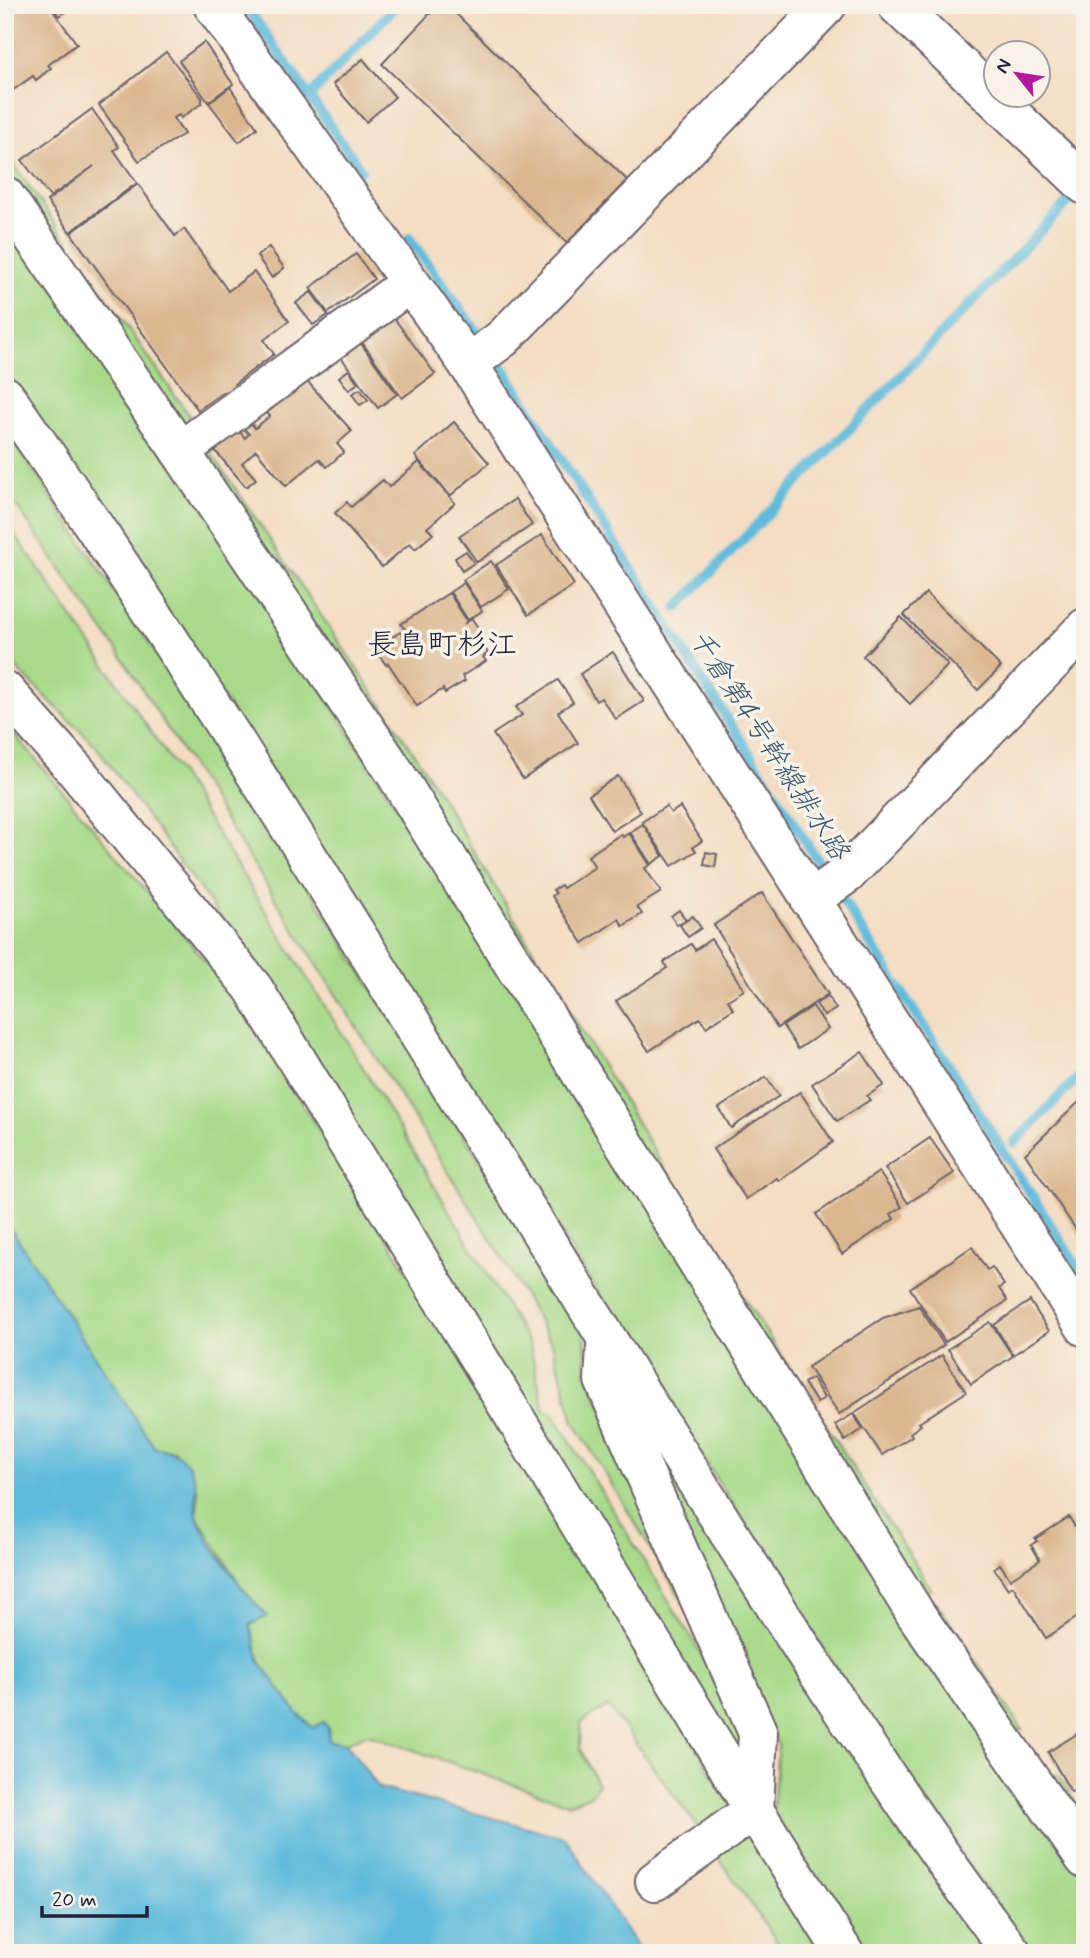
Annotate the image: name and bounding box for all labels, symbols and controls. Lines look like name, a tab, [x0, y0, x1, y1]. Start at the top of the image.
north arrow	[982, 38, 1052, 108]
text: N	[990, 55, 1018, 78]
water label: 千倉第4号幹線排水路	[679, 623, 858, 870]
district label: 長島町杉江	[367, 626, 517, 665]
scale bar	[42, 1874, 147, 1918]
text: 20 m	[52, 1886, 97, 1914]

